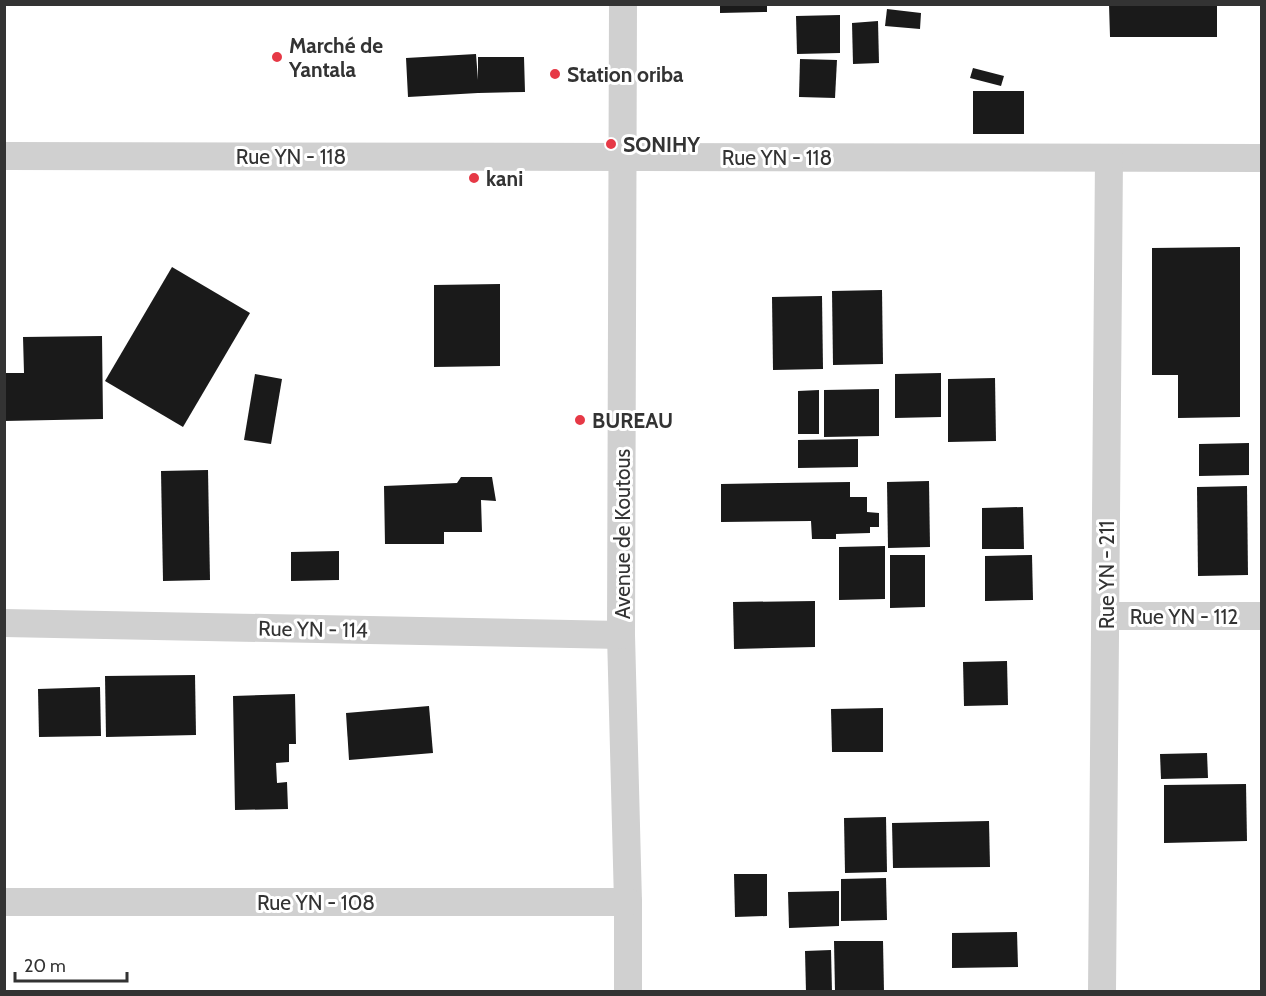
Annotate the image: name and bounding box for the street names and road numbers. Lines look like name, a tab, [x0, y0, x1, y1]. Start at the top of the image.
street label: Rue YN - 118	[236, 144, 346, 169]
street label: Rue YN - 118	[722, 145, 832, 170]
street label: Avenue de Koutous	[610, 448, 635, 619]
street label: Rue YN - 211	[1094, 521, 1119, 629]
street label: Rue YN - 112	[1130, 604, 1238, 629]
street label: Rue YN - 114	[258, 616, 368, 642]
street label: Rue YN - 108	[257, 890, 375, 915]

